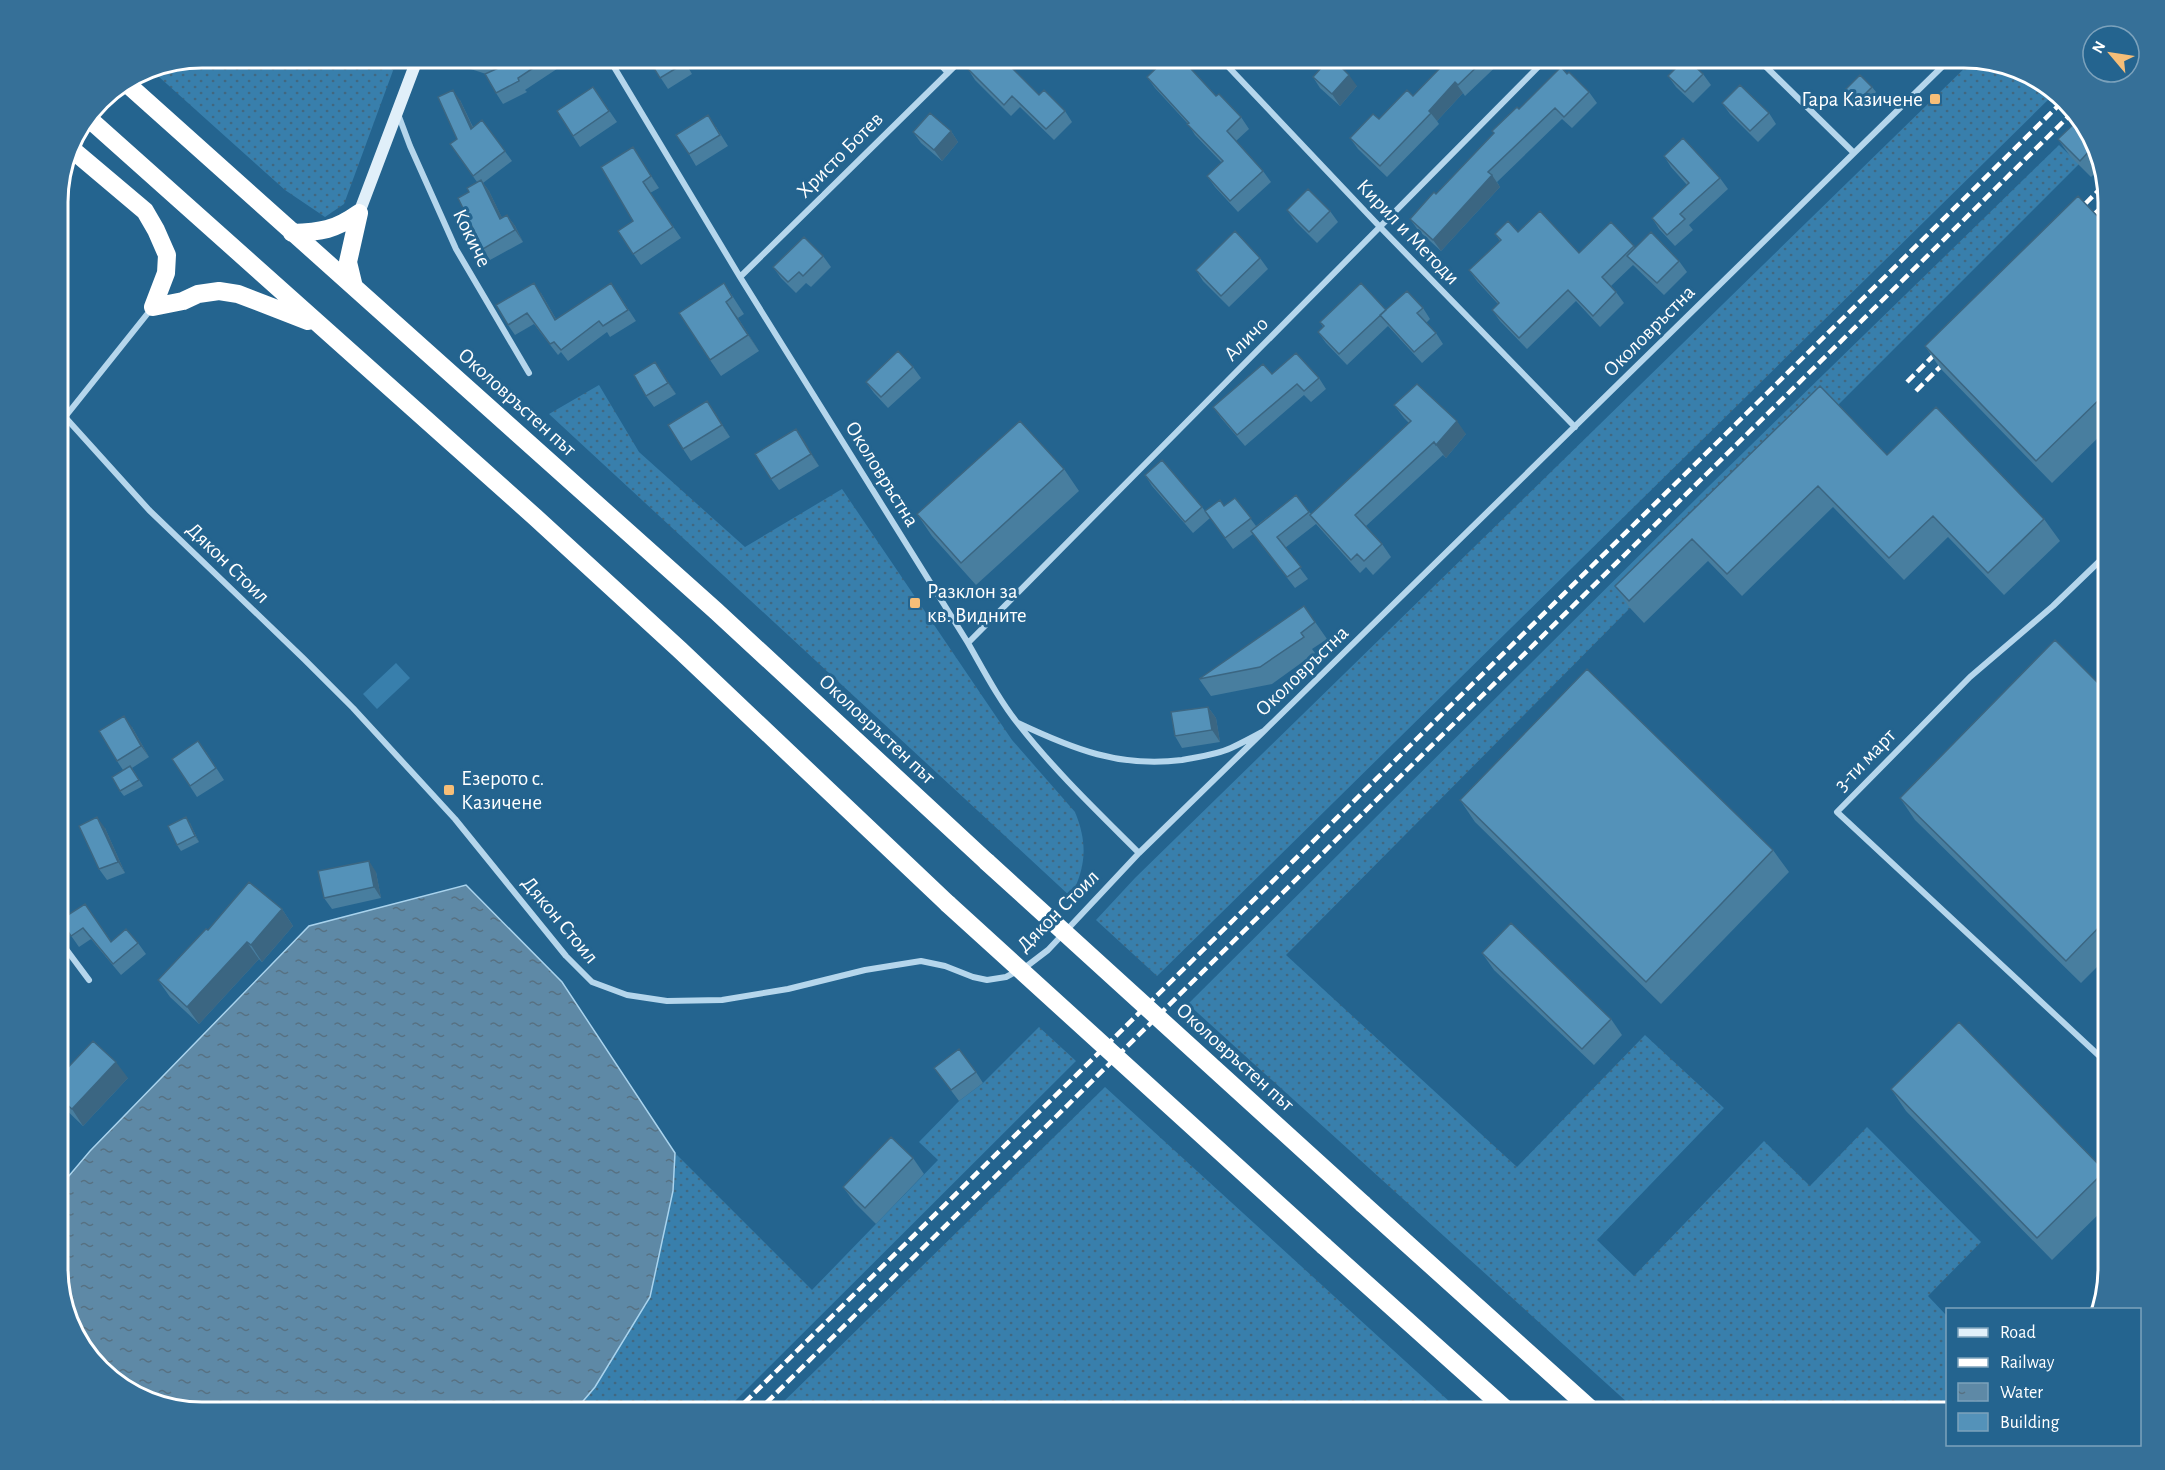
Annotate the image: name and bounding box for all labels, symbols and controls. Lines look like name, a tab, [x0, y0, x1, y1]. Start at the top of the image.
north arrow	[2081, 24, 2141, 84]
text: N	[2089, 38, 2108, 56]
place label: Гара Казичене	[1801, 89, 1923, 110]
marker: Гара Казичене	[1928, 92, 1942, 106]
street label: Христо Ботев	[793, 108, 887, 202]
street label: Кирил и Методи	[1353, 175, 1463, 289]
street label: Кокиче	[449, 206, 495, 270]
street label: Околовръстна	[1599, 281, 1699, 381]
street label: Аличо	[1220, 313, 1272, 365]
street label: Околовръстен път	[454, 344, 580, 460]
street label: Околовръстна	[841, 418, 923, 531]
street label: Дякон Стоил	[182, 518, 274, 608]
place label: Разклон за кв. Видните	[927, 581, 1027, 626]
marker: Разклон за кв. Видните	[908, 596, 922, 610]
street label: Околовръстна	[1252, 622, 1353, 720]
street label: Околовръстен път	[815, 670, 940, 788]
street label: 3-ти март	[1830, 724, 1900, 795]
place label: Езерото с. Казичене	[461, 768, 544, 813]
marker: Езерото с. Казичене	[442, 783, 456, 797]
street label: Дякон Стоил	[1013, 866, 1103, 956]
street label: Дякон Стоил	[518, 872, 602, 968]
street label: Околовръстен път	[1172, 999, 1298, 1115]
legend	[1946, 1308, 2141, 1446]
text: Road	[2000, 1324, 2036, 1342]
text: Railway	[2000, 1354, 2055, 1372]
text: Water	[2000, 1384, 2043, 1402]
text: Building	[2000, 1414, 2060, 1432]

